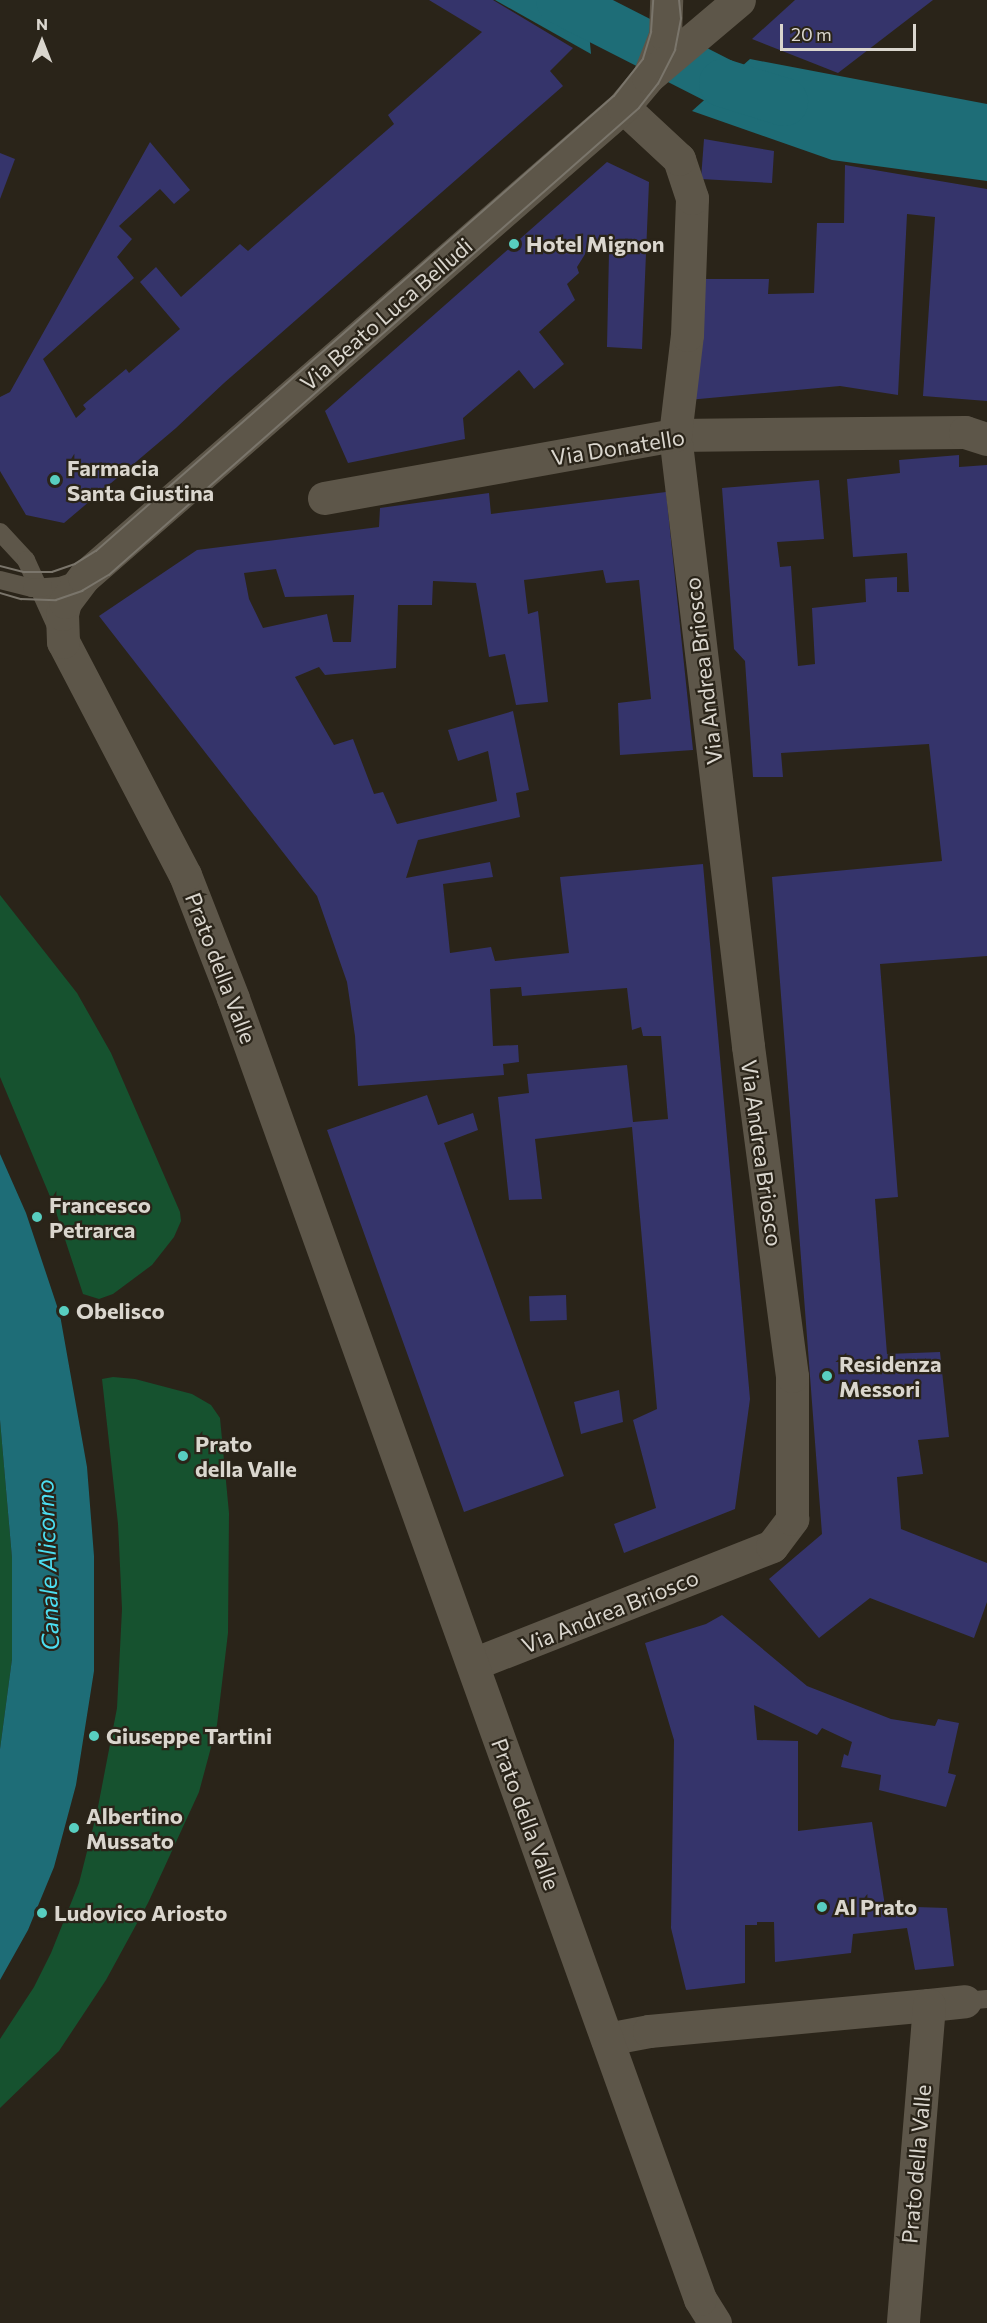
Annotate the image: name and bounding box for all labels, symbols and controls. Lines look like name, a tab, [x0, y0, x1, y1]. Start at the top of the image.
north arrow	[12, 12, 72, 72]
scale bar	[783, 12, 920, 50]
text: N	[36, 14, 48, 33]
text: 20 m	[791, 23, 832, 45]
place label: Hotel Mignon	[526, 231, 665, 257]
street label: Via Beato Luca Belludi	[295, 232, 477, 396]
marker: Hotel Mignon	[507, 237, 521, 251]
street label: Via Donatello	[549, 423, 687, 471]
place label: Farmacia Santa Giustina	[67, 454, 214, 506]
marker: Farmacia Santa Giustina	[48, 473, 62, 487]
street label: Via Andrea Briosco	[678, 576, 728, 766]
street label: Prato della Valle	[180, 889, 262, 1047]
street label: Via Andrea Briosco	[736, 1058, 788, 1248]
place label: Francesco Petrarca	[49, 1191, 151, 1242]
marker: Francesco Petrarca	[30, 1210, 44, 1224]
place label: Obelisco	[76, 1298, 165, 1324]
marker: Obelisco	[57, 1304, 71, 1318]
place label: Residenza Messori	[839, 1350, 941, 1402]
marker: Residenza Messori	[820, 1369, 834, 1383]
place label: Prato della Valle	[195, 1430, 297, 1482]
marker: Prato della Valle	[176, 1449, 190, 1463]
water label: Canale Alicorno	[30, 1479, 64, 1651]
street label: Via Andrea Briosco	[518, 1563, 702, 1659]
place label: Giuseppe Tartini	[106, 1723, 272, 1749]
marker: Giuseppe Tartini	[87, 1729, 101, 1743]
street label: Prato della Valle	[486, 1735, 566, 1893]
place label: Albertino Mussato	[86, 1802, 183, 1854]
marker: Albertino Mussato	[67, 1821, 81, 1835]
place label: Al Prato	[834, 1894, 917, 1920]
place label: Ludovico Ariosto	[54, 1900, 227, 1926]
marker: Al Prato	[815, 1900, 829, 1914]
marker: Ludovico Ariosto	[35, 1906, 49, 1920]
street label: Prato della Valle	[896, 2083, 936, 2245]

